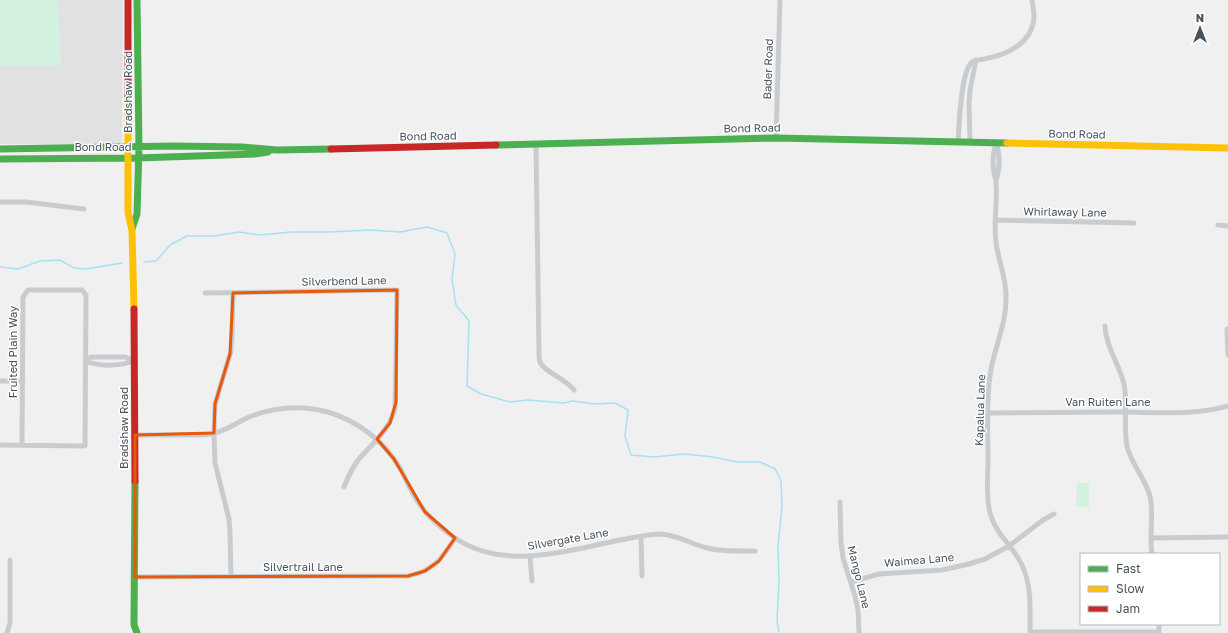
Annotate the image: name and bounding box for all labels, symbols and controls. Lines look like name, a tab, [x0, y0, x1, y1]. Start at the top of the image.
north arrow	[1180, 8, 1220, 48]
text: N	[1196, 11, 1204, 24]
street label: Bader Road	[760, 38, 775, 100]
street label: Bradshaw Road	[121, 51, 134, 133]
street label: Bond Road	[723, 121, 781, 134]
street label: Bond Road	[1048, 127, 1106, 140]
street label: Bond Road	[399, 129, 457, 142]
street label: Bond Road	[74, 140, 132, 153]
street label: Whirlaway Lane	[1023, 204, 1107, 219]
street label: Silverbend Lane	[301, 273, 387, 288]
street label: Fruited Plain Way	[6, 306, 19, 398]
street label: Kapalua Lane	[972, 374, 987, 446]
street label: Bradshaw Road	[117, 387, 130, 469]
street label: Van Ruiten Lane	[1065, 395, 1151, 408]
street label: Silvergate Lane	[526, 525, 609, 552]
street label: Mango Lane	[845, 544, 874, 610]
street label: Waimea Lane	[883, 550, 954, 569]
legend	[1080, 553, 1220, 625]
street label: Silvertrail Lane	[263, 560, 343, 573]
text: Fast	[1116, 561, 1141, 576]
text: Slow	[1116, 581, 1144, 596]
text: Jam	[1116, 601, 1140, 616]

